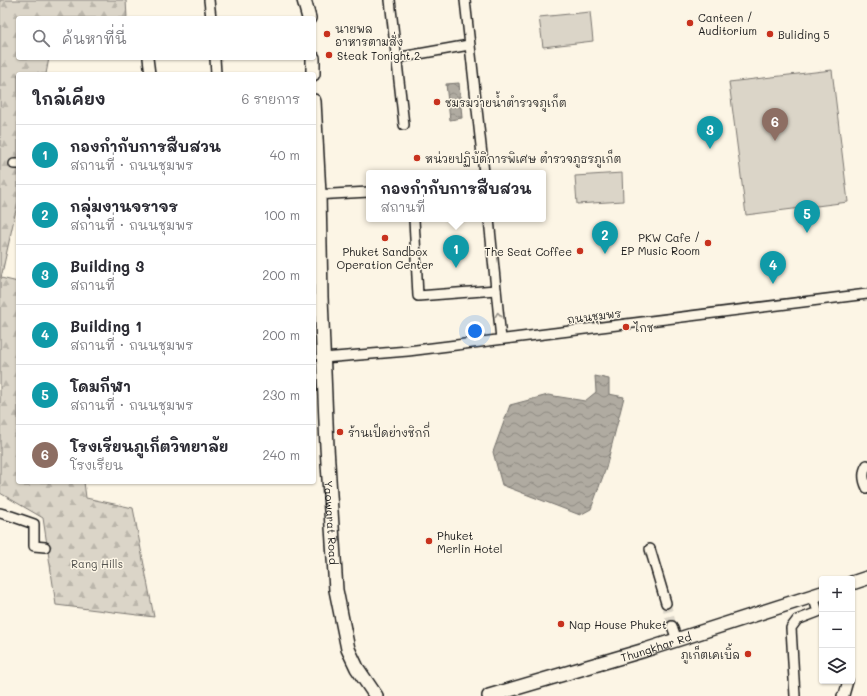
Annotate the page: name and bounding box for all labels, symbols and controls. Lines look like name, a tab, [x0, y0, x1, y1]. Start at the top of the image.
place label: Canteen / Auditorium	[698, 10, 757, 38]
search box	[16, 16, 316, 60]
marker: Canteen / Auditorium	[685, 18, 695, 28]
place label: นายพล อาหารตามสั่ง	[335, 21, 403, 49]
icon: search	[30, 27, 52, 49]
place label: Buliding 5	[778, 27, 830, 42]
text: ค้นหาที่นี่	[62, 28, 127, 48]
marker: นายพล อาหารตามสั่ง	[322, 29, 332, 39]
marker: Buliding 5	[765, 29, 775, 39]
place label: Steak Tonight 2	[337, 48, 420, 63]
marker: Steak Tonight 2	[324, 50, 334, 60]
text: ใกล้เคียง	[32, 87, 106, 109]
text: 6 รายการ	[241, 90, 300, 107]
place label: ชมรมว่ายน้ำตำรวจภูเก็ต	[445, 91, 567, 112]
marker: ชมรมว่ายน้ำตำรวจภูเก็ต	[432, 97, 442, 107]
pin: 6	[762, 108, 788, 141]
pin: 3	[697, 116, 723, 149]
text: กองกำกับการสืบสวน	[70, 136, 221, 156]
text: 1	[42, 146, 48, 163]
text: 40 m	[270, 146, 300, 163]
place label: หน่วยปฏิบัติการพิเศษ ตำรวจภูธรภูเก็ต	[425, 149, 621, 168]
marker: หน่วยปฏิบัติการพิเศษ ตำรวจภูธรภูเก็ต	[412, 153, 422, 163]
text: สถานที่ · ถนนชุมพร	[70, 156, 193, 173]
popup	[366, 170, 546, 222]
text: กองกำกับการสืบสวน	[380, 178, 532, 198]
text: กลุ่มงานจราจร	[70, 196, 178, 216]
text: สถานที่	[380, 198, 425, 215]
pin: 5	[794, 200, 820, 233]
text: 2	[41, 206, 49, 223]
text: 100 m	[264, 206, 300, 223]
text: สถานที่ · ถนนชุมพร	[70, 216, 193, 233]
pin: 2	[592, 221, 618, 254]
place label: PKW Cafe / EP Music Room	[621, 230, 700, 258]
marker: Phuket Sandbox Operation Center	[380, 233, 390, 243]
pin: 1	[443, 235, 469, 268]
marker: PKW Cafe / EP Music Room	[703, 238, 713, 248]
place label: Phuket Sandbox Operation Center	[337, 244, 433, 272]
place label: The Seat Coffee	[485, 244, 572, 259]
marker: The Seat Coffee	[575, 246, 585, 256]
pin: 4	[760, 251, 786, 284]
text: Building 3	[70, 256, 144, 276]
text: 3	[41, 266, 49, 283]
text: 200 m	[262, 266, 300, 283]
text: สถานที่	[70, 276, 115, 293]
street label: ถนนชุมพร	[566, 305, 623, 330]
one-way arrow	[494, 312, 503, 318]
text: Building 1	[70, 316, 142, 336]
place label: ไกช	[633, 320, 654, 335]
your location	[465, 321, 485, 341]
marker: ไกช	[621, 322, 631, 332]
text: 4	[41, 326, 49, 343]
text: 200 m	[262, 326, 300, 343]
text: สถานที่ · ถนนชุมพร	[70, 336, 193, 353]
text: โดมกีฬา	[70, 376, 131, 396]
text: 5	[41, 386, 49, 403]
text: 230 m	[263, 386, 300, 403]
text: สถานที่ · ถนนชุมพร	[70, 396, 193, 413]
place label: ร้านเป็ดย่างชิกกี่	[348, 421, 430, 440]
marker: ร้านเป็ดย่างชิกกี่	[335, 427, 345, 437]
text: โรงเรียนภูเก็ตวิทยาลัย	[70, 436, 228, 456]
text: 6	[41, 446, 49, 463]
text: 240 m	[263, 446, 300, 463]
text: โรงเรียน	[70, 456, 123, 473]
street label: Yaowarat Road	[322, 480, 342, 565]
place label: Phuket Merlin Hotel	[437, 528, 503, 556]
marker: Phuket Merlin Hotel	[424, 536, 434, 546]
park label: Rang Hills	[71, 556, 123, 571]
map controls	[819, 576, 855, 684]
button: +	[819, 576, 855, 612]
button: −	[819, 612, 855, 648]
place label: Nap House Phuket	[569, 617, 667, 632]
marker: Nap House Phuket	[556, 619, 566, 629]
street label: Thungkhar Rd	[619, 628, 693, 664]
place label: ภูเก็ตเคเบิ้ล	[681, 643, 740, 664]
button: layers	[819, 648, 855, 684]
marker: ภูเก็ตเคเบิ้ล	[743, 649, 753, 659]

